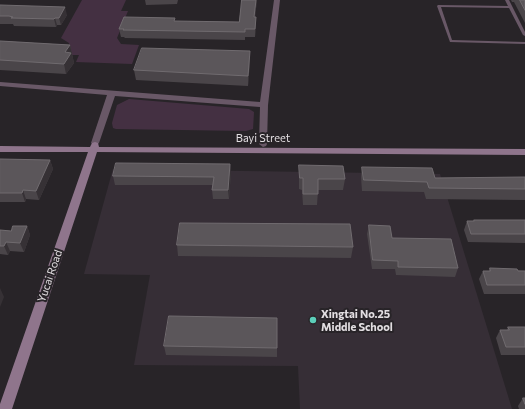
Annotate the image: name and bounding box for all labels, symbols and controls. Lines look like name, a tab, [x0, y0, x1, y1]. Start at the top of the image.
street label: Bayi Street	[236, 131, 290, 145]
street label: Yucai Road	[35, 248, 65, 304]
place label: Xingtai No.25 Middle School	[321, 307, 393, 333]
marker: Xingtai No.25 Middle School	[308, 315, 318, 325]

